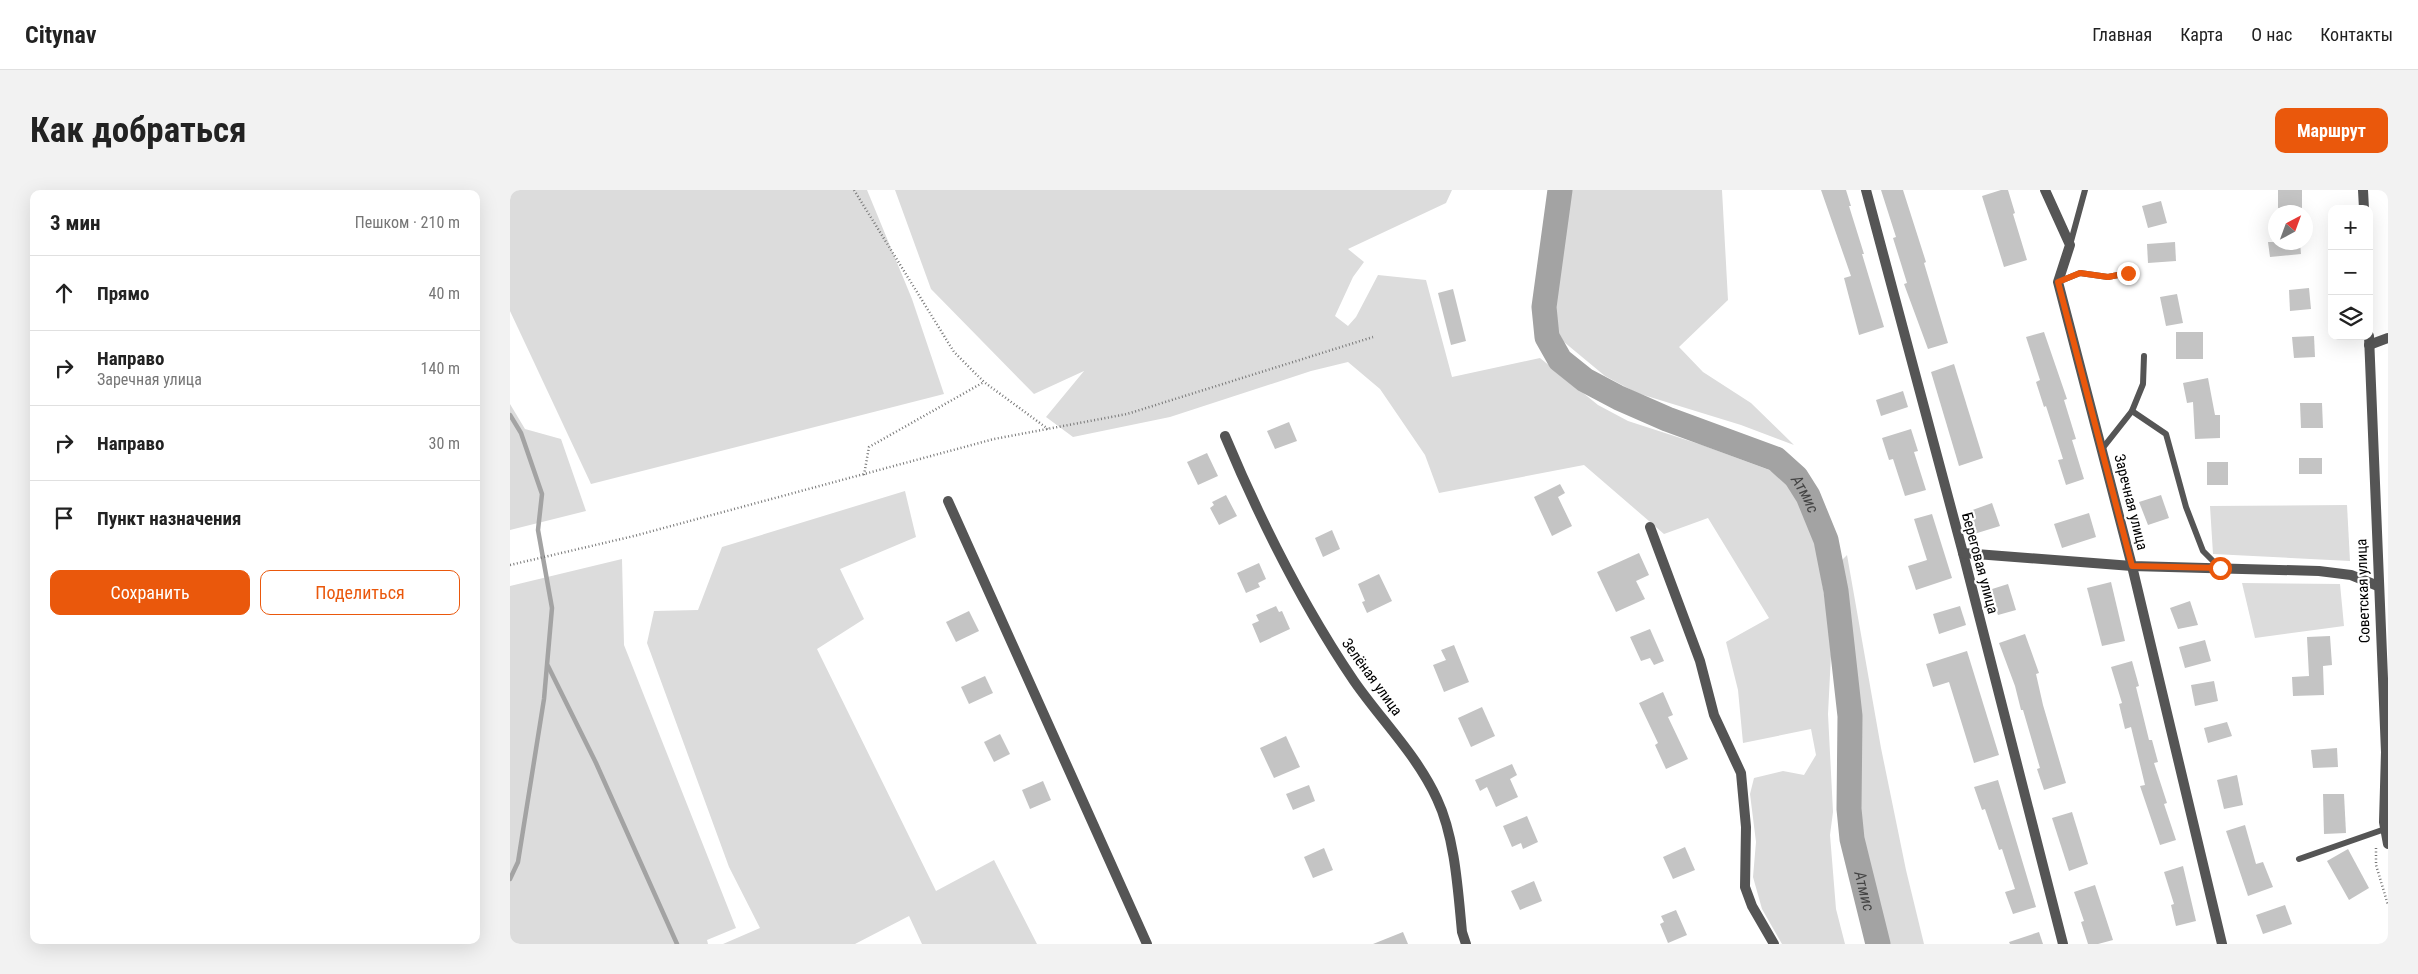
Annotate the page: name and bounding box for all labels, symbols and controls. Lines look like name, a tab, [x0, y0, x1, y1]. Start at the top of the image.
text: Citynav	[25, 21, 96, 49]
text: Главная	[2092, 24, 2152, 45]
text: Карта	[2180, 24, 2223, 45]
text: О нас	[2251, 24, 2292, 45]
text: Контакты	[2320, 24, 2393, 45]
button: Маршрут	[2275, 108, 2388, 153]
text: Как добраться	[30, 110, 246, 151]
north arrow	[2268, 205, 2313, 250]
map controls	[2328, 205, 2373, 340]
button: +	[2328, 205, 2373, 250]
text: 3 мин	[50, 211, 100, 235]
text: Пешком · 210 m	[355, 213, 460, 232]
button: −	[2328, 250, 2373, 295]
route end	[2117, 262, 2140, 285]
icon: ahead	[50, 279, 78, 307]
text: Прямо	[97, 282, 150, 305]
text: 40 m	[428, 284, 460, 303]
button: layers	[2328, 295, 2373, 340]
text: Направо	[97, 347, 164, 370]
icon: right	[50, 354, 78, 382]
text: 140 m	[421, 359, 460, 378]
text: Заречная улица	[97, 370, 202, 389]
icon: right	[50, 429, 78, 457]
text: Направо	[97, 432, 164, 455]
text: 30 m	[428, 434, 460, 453]
street label: Заречная улица	[2110, 452, 2152, 552]
water label: Атмис	[1787, 471, 1823, 515]
icon: arrive	[50, 504, 78, 532]
text: Пункт назначения	[97, 507, 241, 530]
street label: Береговая улица	[1958, 510, 2002, 616]
street label: Советская улица	[2352, 538, 2374, 644]
route start	[2209, 557, 2232, 580]
button: Сохранить	[50, 570, 250, 615]
button: Поделиться	[260, 570, 460, 615]
street label: Зелёная улица	[1338, 635, 1406, 719]
water label: Атмис	[1851, 868, 1879, 913]

